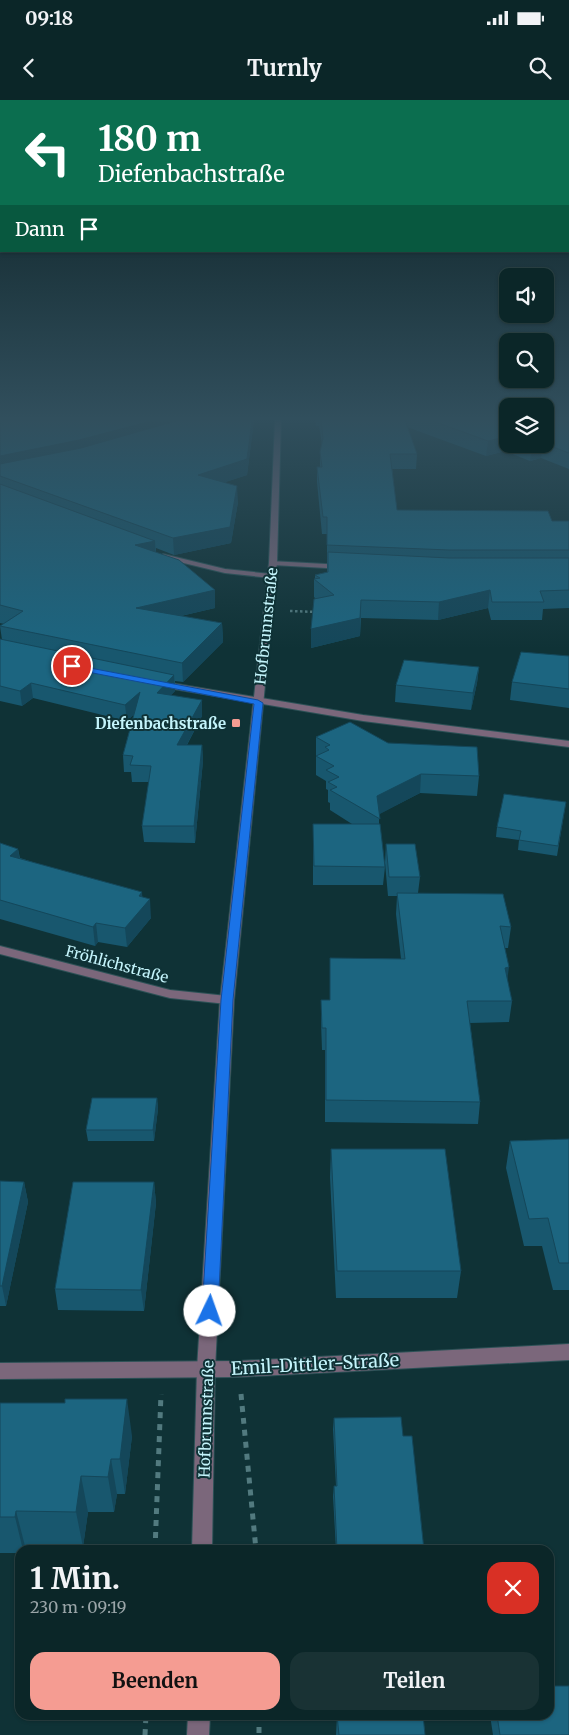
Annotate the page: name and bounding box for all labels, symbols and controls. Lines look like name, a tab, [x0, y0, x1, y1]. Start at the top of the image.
text: 09:18	[25, 6, 73, 30]
icon: back	[15, 54, 43, 82]
text: Turnly	[247, 54, 322, 82]
icon: search	[526, 54, 554, 82]
text: 180 m	[98, 117, 201, 161]
icon: left	[15, 120, 80, 185]
text: Diefenbachstraße	[98, 160, 285, 188]
icon: arrive	[75, 215, 103, 243]
text: Dann	[15, 217, 65, 241]
map controls	[499, 268, 554, 453]
button: sound	[499, 268, 554, 323]
button: search	[499, 333, 554, 388]
button: layers	[499, 398, 554, 453]
street label: Hofbrunnstraße	[250, 566, 282, 685]
pin	[51, 645, 93, 687]
icon: arrive	[58, 652, 86, 680]
place label: Diefenbachstraße	[95, 714, 226, 733]
marker: Diefenbachstraße	[230, 717, 242, 729]
street label: Fröhlichstraße	[63, 941, 171, 987]
position arrow	[183, 1284, 235, 1336]
street label: Emil-Dittler-Straße	[230, 1348, 400, 1380]
street label: Hofbrunnstraße	[194, 1360, 218, 1478]
text: 1 Min.	[30, 1559, 120, 1597]
button: close	[487, 1562, 539, 1614]
text: 230 m · 09:19	[30, 1597, 126, 1617]
button: Beenden	[30, 1652, 280, 1710]
button: Teilen	[290, 1652, 539, 1710]

